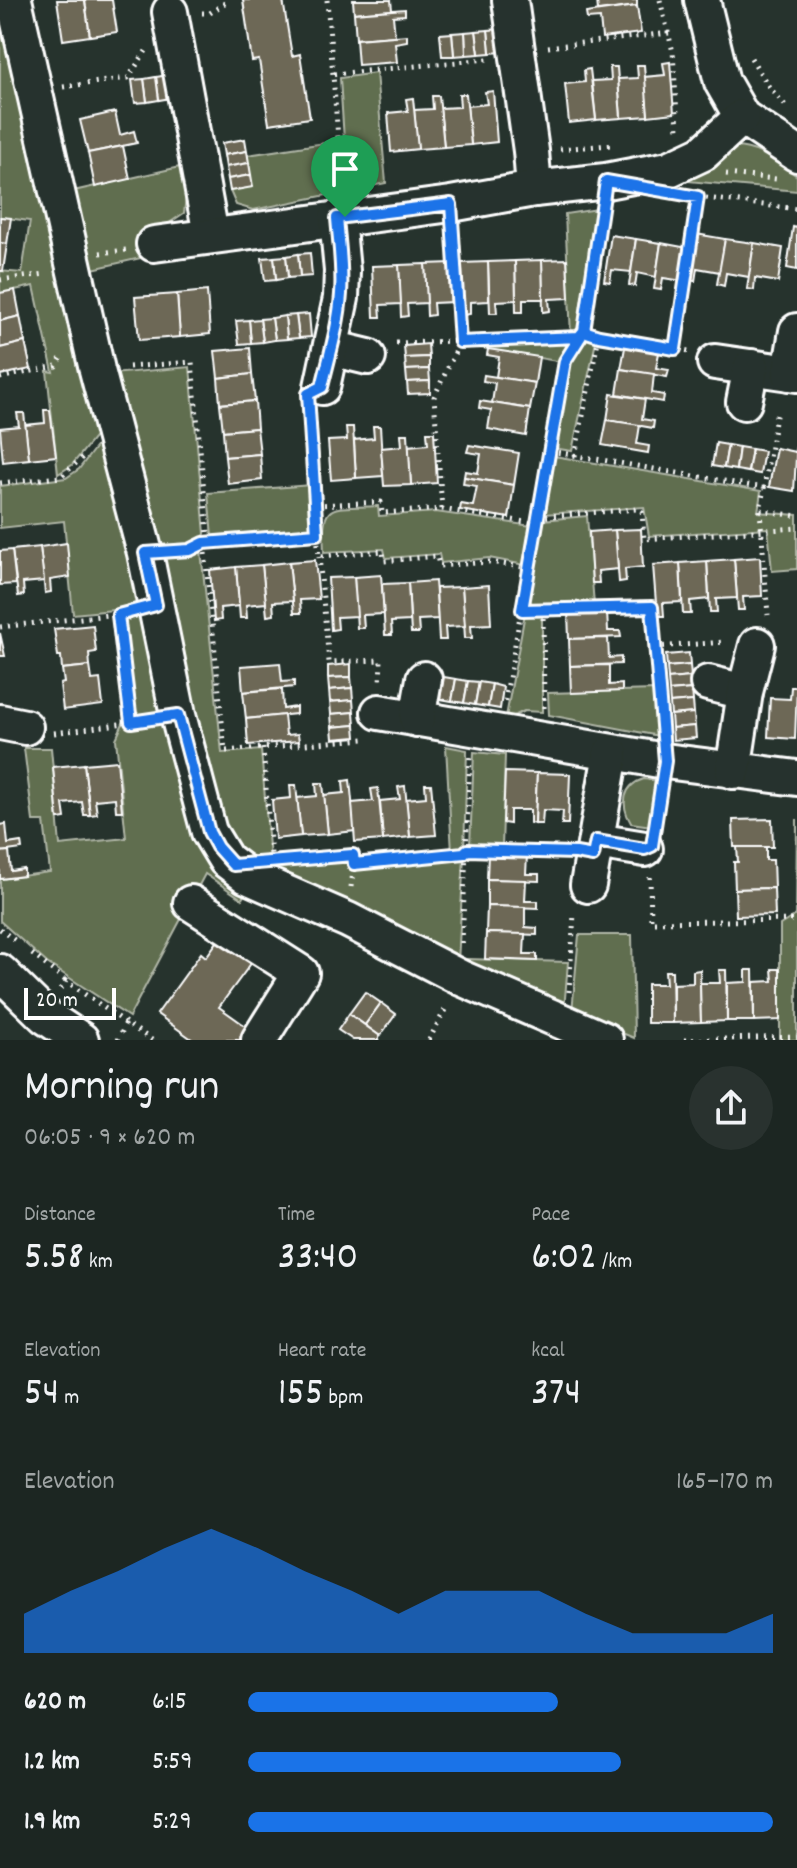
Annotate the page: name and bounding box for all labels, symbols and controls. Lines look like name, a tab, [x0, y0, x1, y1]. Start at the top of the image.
pin	[311, 135, 379, 217]
icon: arrive	[323, 147, 367, 191]
scale bar	[24, 984, 116, 1020]
text: 20 m	[36, 986, 78, 1017]
text: Morning run	[24, 1058, 219, 1121]
button: share	[689, 1066, 773, 1150]
text: 06:05 · 9 × 620 m	[24, 1120, 195, 1157]
text: Distance	[24, 1200, 96, 1231]
text: Time	[278, 1200, 315, 1231]
text: Pace	[531, 1200, 570, 1231]
text: 5.58	[24, 1231, 84, 1288]
text: 33:40	[278, 1231, 358, 1288]
text: 6:02	[531, 1231, 597, 1288]
text: km	[84, 1247, 113, 1278]
text: /km	[597, 1247, 632, 1278]
text: Elevation	[24, 1336, 101, 1367]
text: Heart rate	[278, 1336, 367, 1367]
text: kcal	[531, 1336, 565, 1367]
text: 54	[24, 1367, 59, 1424]
text: 155	[278, 1367, 323, 1424]
text: 374	[531, 1367, 581, 1424]
text: m	[59, 1383, 79, 1414]
text: bpm	[323, 1383, 363, 1414]
text: Elevation	[24, 1464, 114, 1501]
text: 165–170 m	[676, 1464, 773, 1501]
text: 620 m	[24, 1684, 86, 1721]
text: 6:15	[152, 1684, 187, 1721]
text: 1.2 km	[24, 1744, 80, 1781]
text: 5:59	[152, 1744, 192, 1781]
text: 1.9 km	[24, 1804, 80, 1841]
text: 5:29	[152, 1804, 192, 1841]

